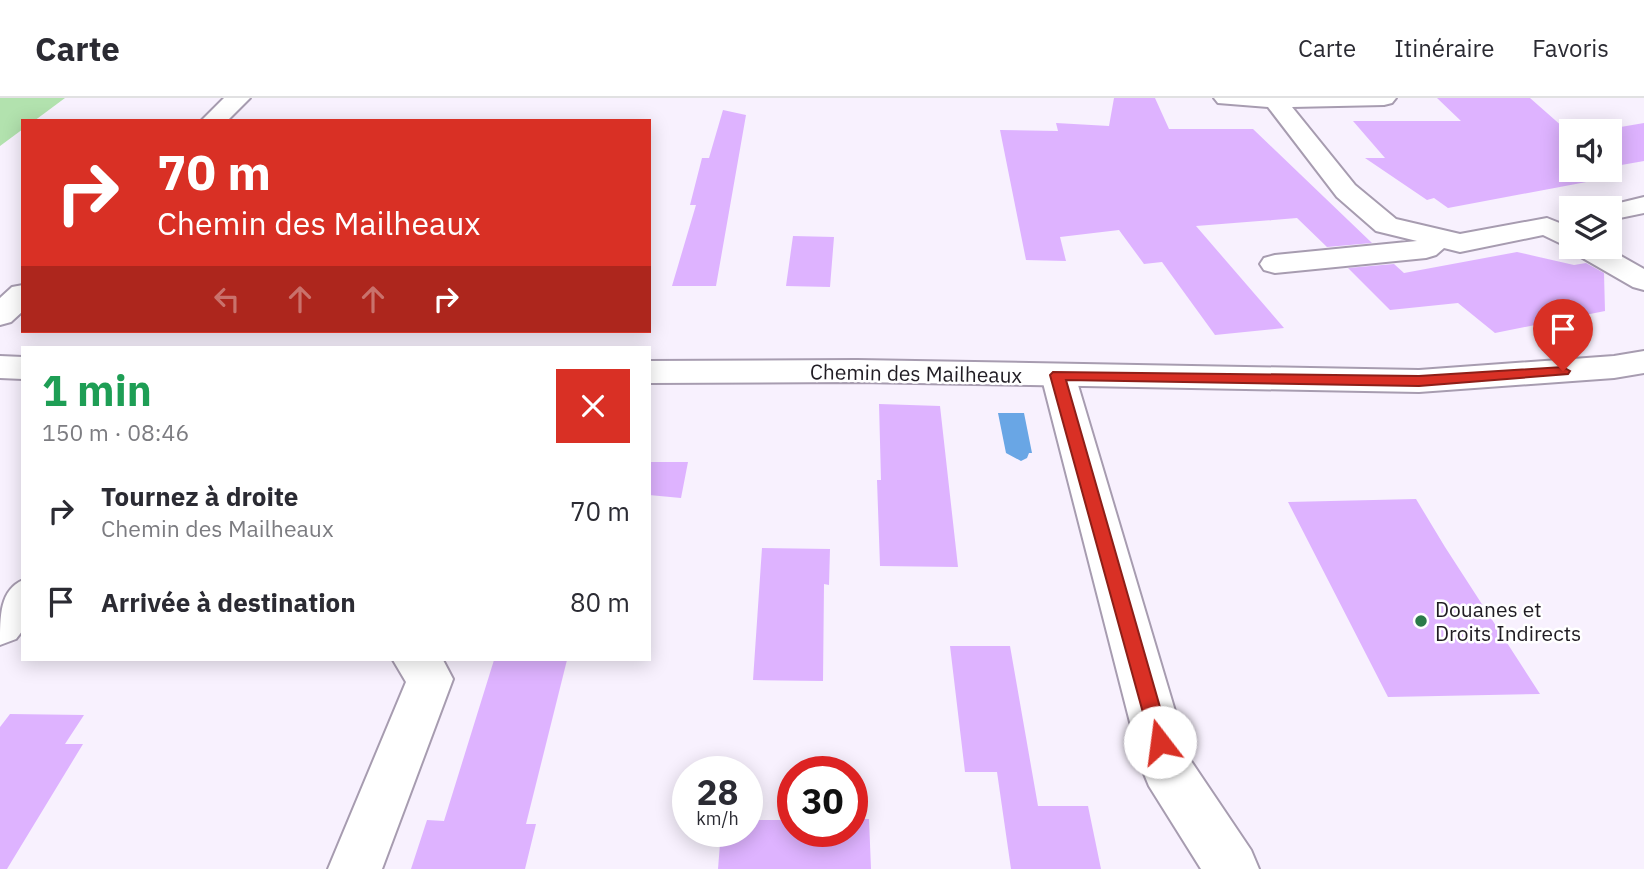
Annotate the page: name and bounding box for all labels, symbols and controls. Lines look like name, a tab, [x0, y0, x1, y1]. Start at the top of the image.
text: Carte	[35, 27, 120, 70]
text: Carte	[1298, 32, 1356, 64]
text: Itinéraire	[1394, 32, 1494, 64]
text: Favoris	[1532, 32, 1609, 64]
map controls	[1559, 119, 1622, 259]
button: sound	[1559, 119, 1622, 182]
text: 70 m	[157, 140, 271, 203]
icon: right	[42, 147, 133, 238]
button: layers	[1559, 196, 1622, 259]
text: Chemin des Mailheaux	[157, 202, 481, 244]
icon: left	[208, 280, 246, 318]
icon: ahead	[281, 280, 319, 318]
icon: ahead	[354, 280, 392, 318]
icon: right	[427, 280, 465, 318]
pin	[1533, 299, 1593, 371]
icon: arrive	[1544, 310, 1582, 348]
street label: Chemin des Mailheaux	[810, 357, 1023, 389]
text: 1 min	[42, 363, 152, 418]
button: close	[556, 369, 630, 443]
text: 150 m · 08:46	[42, 417, 189, 447]
text: Tournez à droite	[101, 479, 298, 513]
icon: right	[42, 492, 80, 530]
text: 70 m	[570, 494, 630, 528]
text: Chemin des Mailheaux	[101, 513, 334, 543]
icon: arrive	[42, 583, 80, 621]
text: Arrivée à destination	[101, 585, 356, 619]
text: 80 m	[570, 585, 630, 619]
place label: Douanes et Droits Indirects	[1435, 595, 1581, 647]
marker: Douanes et Droits Indirects	[1413, 613, 1429, 629]
position arrow	[1123, 705, 1197, 779]
speed limit sign: 30	[777, 756, 868, 847]
text: 28	[696, 769, 739, 815]
text: km/h	[696, 807, 739, 830]

